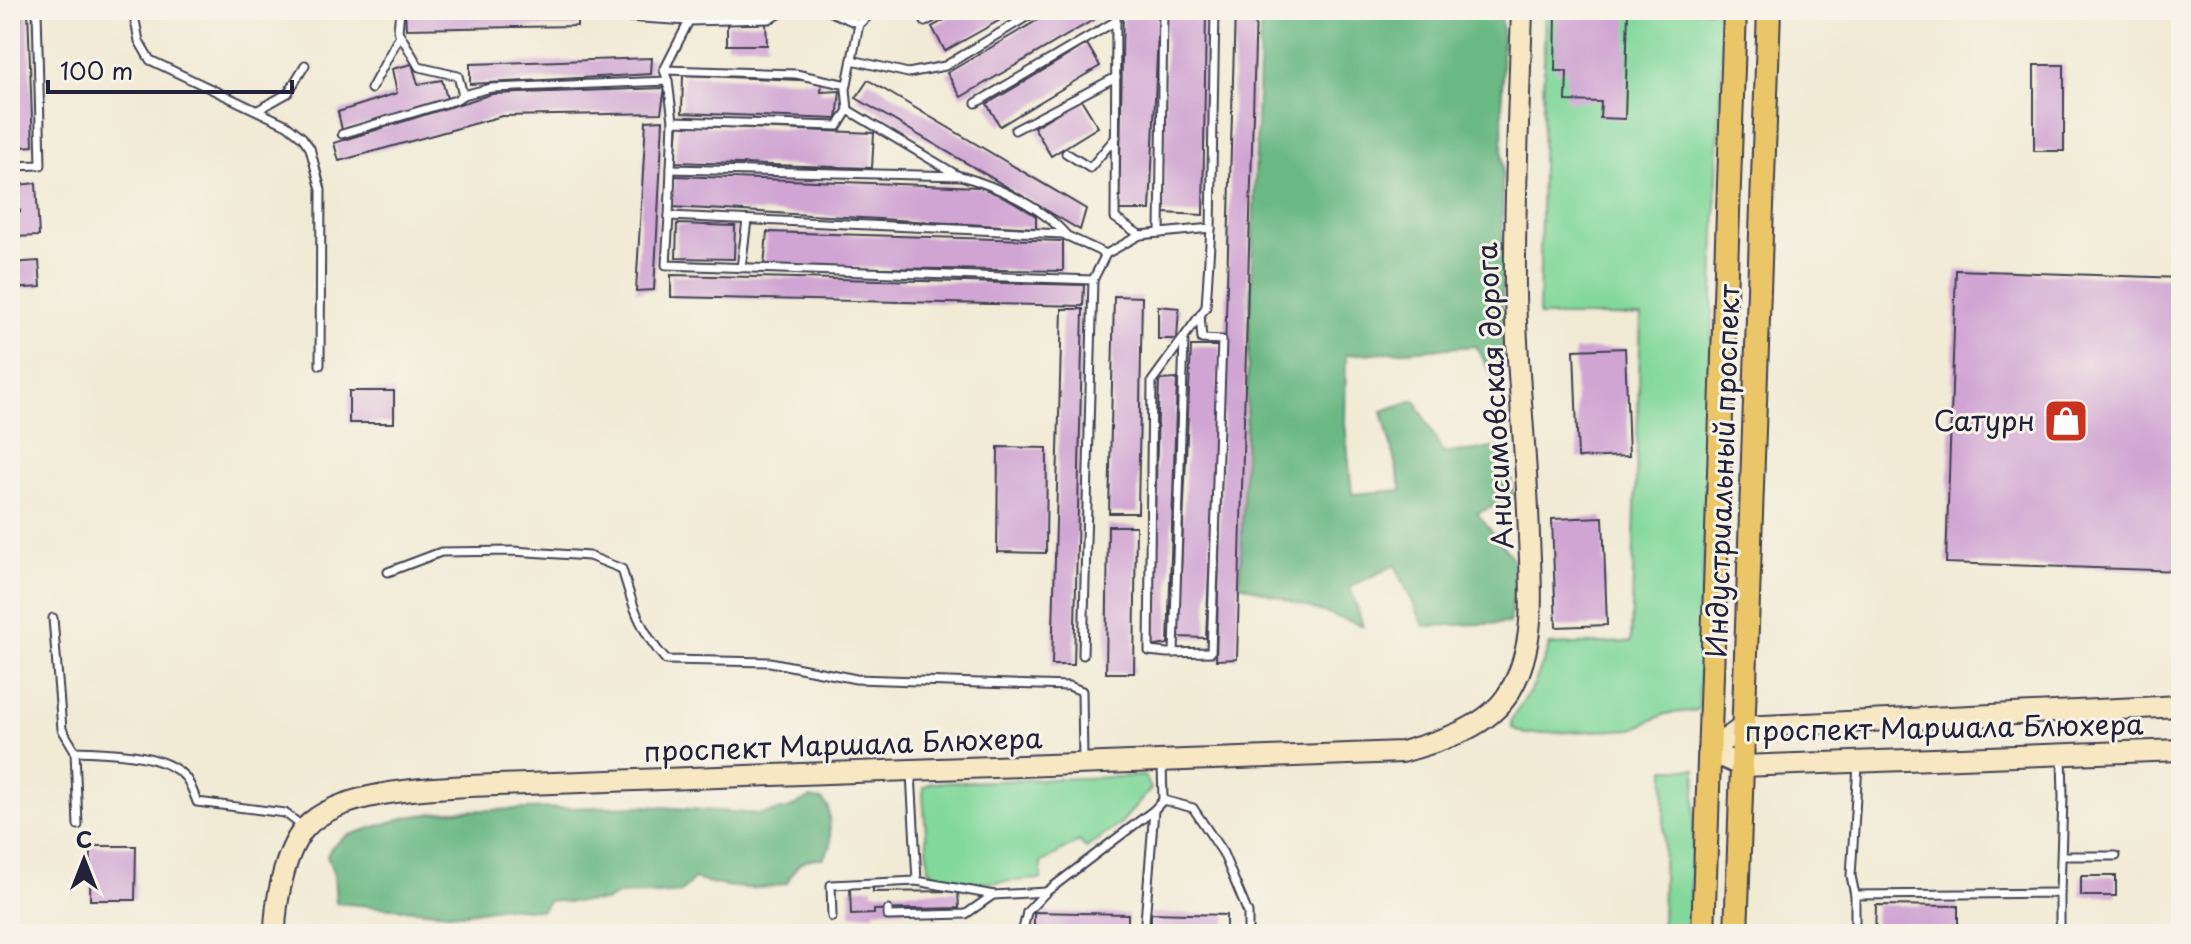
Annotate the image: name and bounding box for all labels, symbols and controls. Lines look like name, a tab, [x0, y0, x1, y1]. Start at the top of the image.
scale bar	[48, 44, 292, 94]
text: 100 m	[60, 52, 133, 88]
street label: Анисимовская дорога	[1464, 241, 1523, 551]
street label: Индустриальный проспект	[1693, 283, 1750, 658]
shop icon: Сатурн	[2042, 397, 2090, 445]
place label: Сатурн	[1933, 398, 2035, 441]
street label: проспект Маршала Блюхера	[1744, 702, 2144, 751]
street label: проспект Маршала Блюхера	[643, 715, 1044, 772]
north arrow	[44, 820, 124, 900]
text: С	[76, 822, 92, 855]

